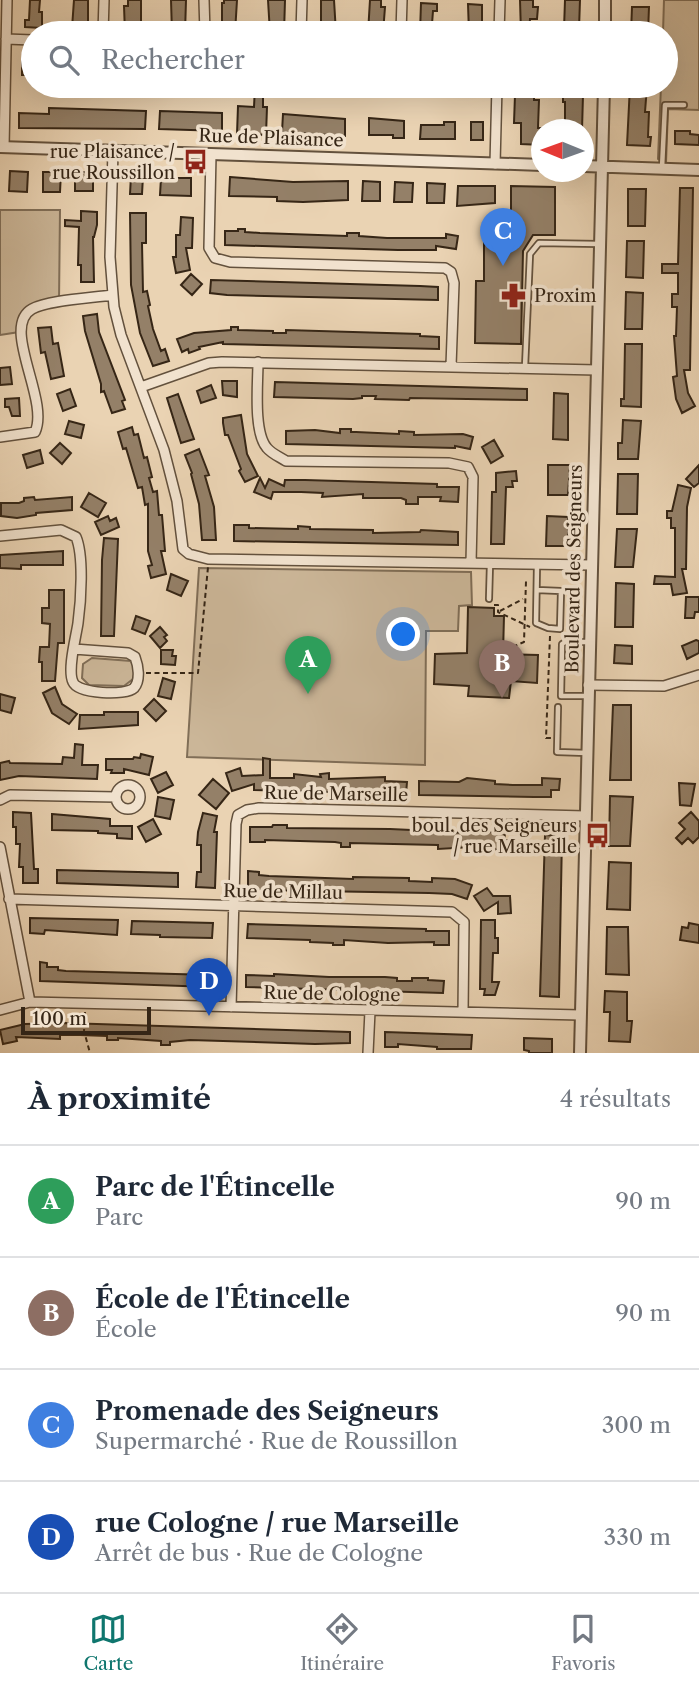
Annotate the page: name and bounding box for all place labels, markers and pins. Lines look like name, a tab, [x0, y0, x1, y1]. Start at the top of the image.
place label: rue Plaisance / rue Roussillon	[50, 141, 175, 184]
bus stop icon: rue Plaisance / rue Roussillon	[181, 148, 209, 176]
pin: C	[480, 208, 526, 266]
pharmacy icon: Proxim	[500, 282, 528, 310]
place label: Proxim	[534, 285, 597, 307]
pin: A	[285, 636, 331, 694]
pin: B	[479, 640, 525, 698]
place label: boul. des Seigneurs / rue Marseille	[412, 815, 577, 858]
bus stop icon: boul. des Seigneurs / rue Marseille	[583, 822, 611, 850]
pin: D	[186, 958, 232, 1016]

